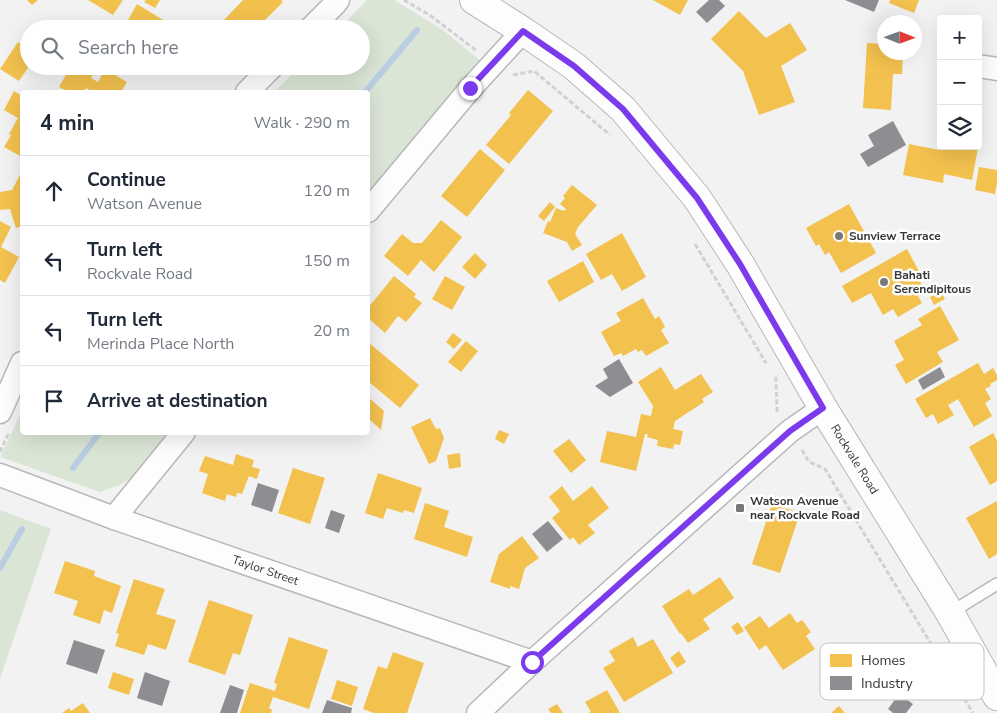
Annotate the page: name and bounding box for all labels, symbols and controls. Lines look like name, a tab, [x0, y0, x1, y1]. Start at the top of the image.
north arrow	[877, 15, 922, 60]
map controls	[937, 15, 982, 150]
button: +	[937, 15, 982, 60]
search box	[20, 20, 370, 75]
icon: search	[38, 34, 66, 62]
text: Search here	[78, 35, 179, 61]
button: −	[937, 60, 982, 105]
route end	[459, 77, 482, 100]
button: layers	[937, 105, 982, 150]
text: 4 min	[40, 109, 94, 137]
text: Walk · 290 m	[254, 112, 350, 134]
text: Continue	[87, 167, 166, 193]
icon: ahead	[40, 177, 68, 205]
text: 120 m	[303, 180, 350, 202]
text: Watson Avenue	[87, 193, 202, 215]
place label: Sunview Terrace	[849, 228, 941, 244]
marker: Sunview Terrace	[833, 230, 845, 242]
text: Turn left	[87, 237, 162, 263]
icon: left	[40, 247, 68, 275]
text: 150 m	[303, 250, 350, 272]
text: Rockvale Road	[87, 263, 193, 285]
place label: Bahati Serendipitous	[894, 267, 971, 297]
marker: Bahati Serendipitous	[878, 276, 890, 288]
text: Turn left	[87, 307, 162, 333]
icon: left	[40, 317, 68, 345]
text: 20 m	[313, 320, 350, 342]
text: Merinda Place North	[87, 333, 234, 355]
icon: arrive	[40, 387, 68, 415]
text: Arrive at destination	[87, 388, 268, 414]
street label: Rockvale Road	[827, 421, 882, 497]
place label: Watson Avenue near Rockvale Road	[750, 493, 860, 523]
marker: Watson Avenue near Rockvale Road	[734, 502, 746, 514]
street label: Taylor Street	[230, 551, 301, 589]
legend	[820, 643, 984, 700]
route start	[521, 651, 544, 674]
text: Homes	[861, 651, 906, 670]
text: Industry	[861, 674, 914, 693]

